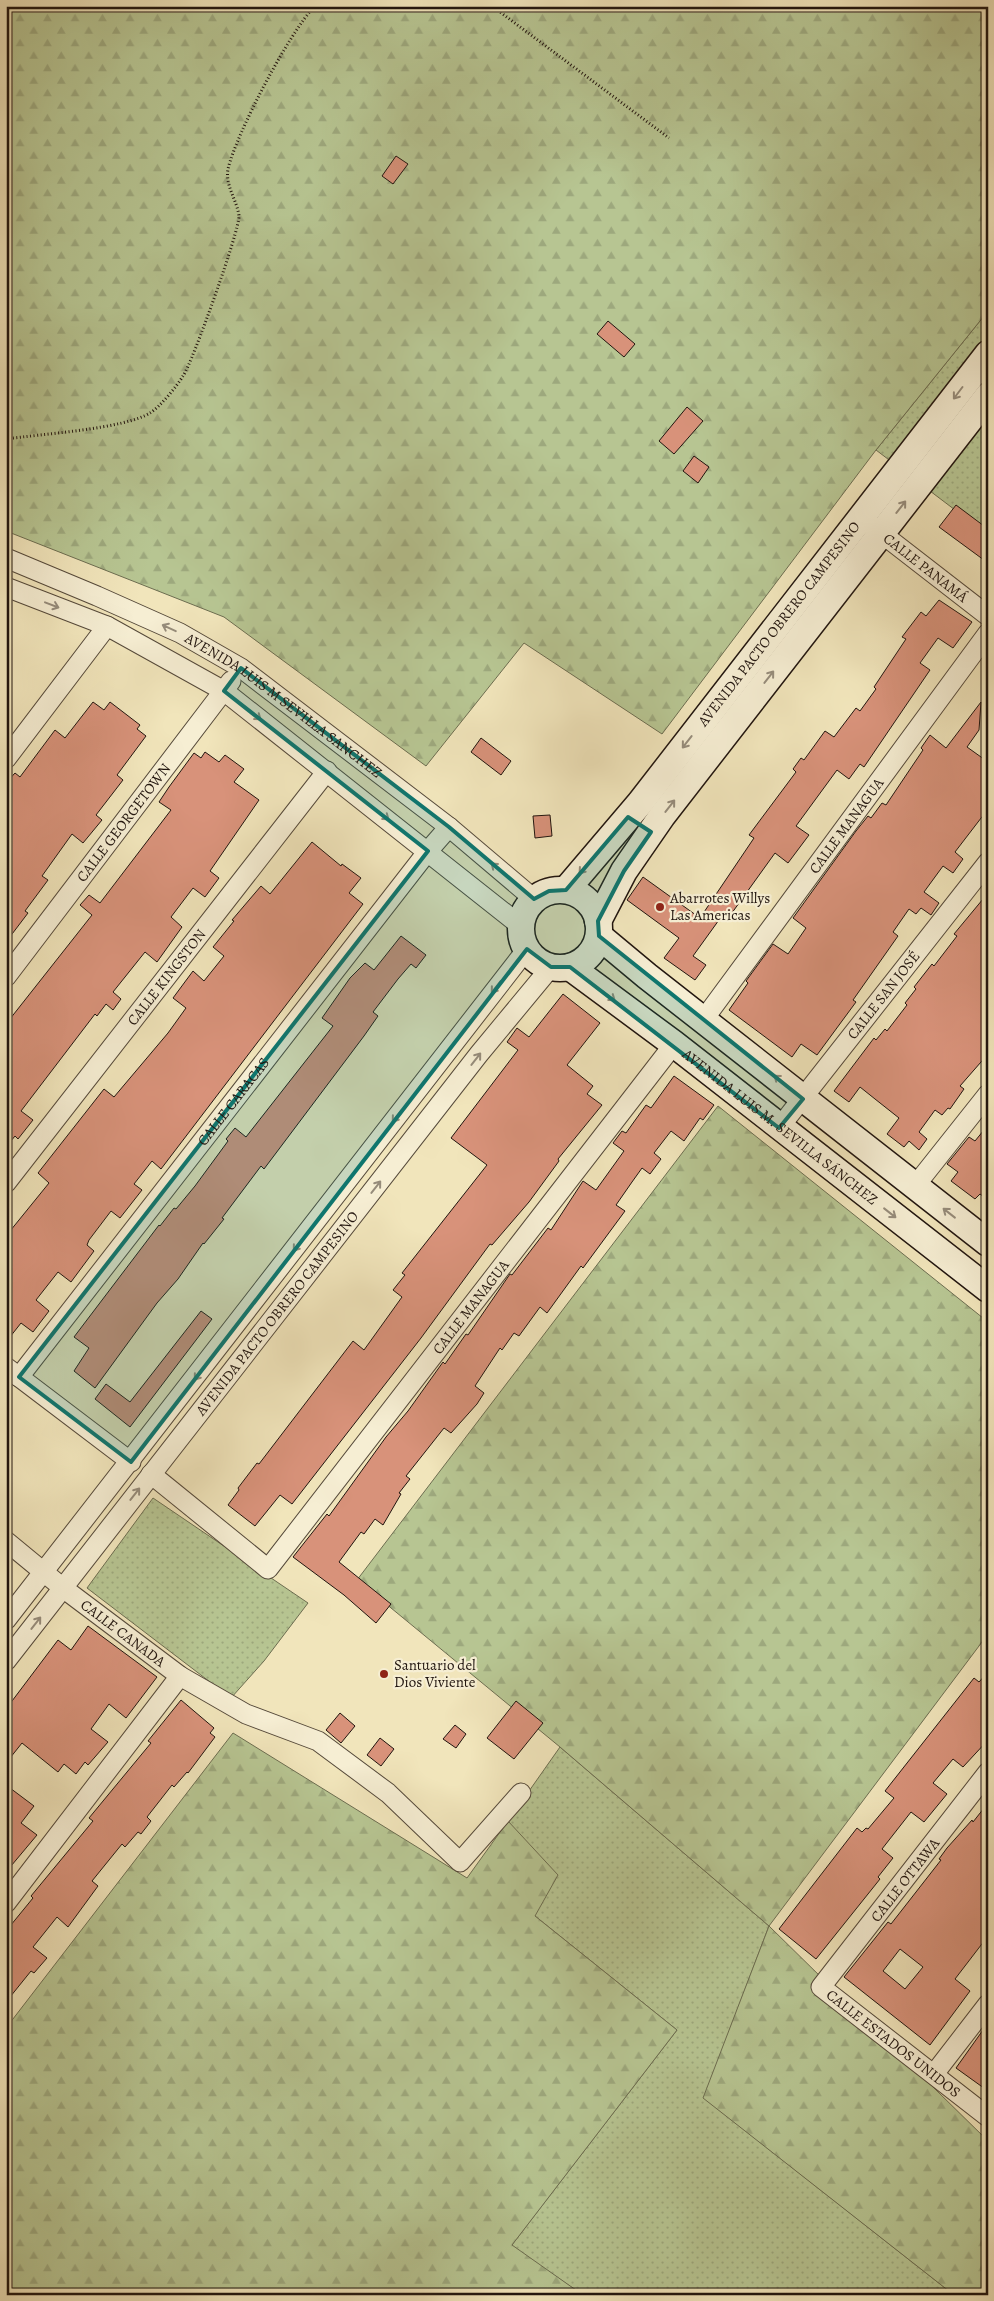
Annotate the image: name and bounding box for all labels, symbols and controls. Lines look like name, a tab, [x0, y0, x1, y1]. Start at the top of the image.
one-way arrow	[953, 386, 963, 400]
one-way arrow	[895, 501, 906, 514]
street label: AVENIDA PACTO OBRERO CAMPESINO	[693, 517, 865, 731]
street label: CALLE PANAMÁ	[879, 528, 972, 607]
one-way arrow	[44, 600, 59, 610]
one-way arrow	[161, 623, 176, 633]
street label: AVENIDA LUIS M SEVILLA SANCHEZ	[180, 627, 386, 782]
one-way arrow	[764, 671, 775, 684]
one-way arrow	[248, 710, 262, 720]
one-way arrow	[682, 736, 693, 749]
street label: CALLE GEORGETOWN	[72, 759, 175, 886]
street label: CALLE MANAGUA	[804, 774, 888, 878]
one-way arrow	[665, 799, 675, 813]
one-way arrow	[376, 810, 389, 821]
one-way arrow	[491, 862, 504, 873]
one-way arrow	[579, 862, 590, 875]
place label: Abarrotes Willys Las Americas	[669, 888, 770, 925]
marker: Abarrotes Willys Las Americas	[654, 901, 666, 913]
street label: CALLE KINGSTON	[122, 924, 211, 1030]
street label: CALLE SAN JOSÉ	[842, 947, 924, 1043]
one-way arrow	[491, 980, 502, 993]
one-way arrow	[602, 991, 616, 1001]
street label: AVENIDA LUIS M. SEVILLA SÁNCHEZ	[677, 1044, 882, 1209]
street label: CALLE CARACAS	[193, 1053, 274, 1150]
one-way arrow	[470, 1053, 481, 1066]
one-way arrow	[774, 1075, 787, 1086]
one-way arrow	[392, 1109, 402, 1123]
one-way arrow	[370, 1180, 381, 1193]
street label: AVENIDA PACTO OBRERO CAMPESINO	[190, 1207, 363, 1420]
one-way arrow	[943, 1207, 956, 1218]
one-way arrow	[883, 1208, 896, 1219]
one-way arrow	[293, 1238, 303, 1252]
street label: CALLE MANAGUA	[428, 1255, 514, 1358]
one-way arrow	[194, 1367, 204, 1381]
one-way arrow	[130, 1488, 141, 1501]
street label: CALLE CANADA	[77, 1595, 170, 1672]
one-way arrow	[31, 1617, 42, 1630]
place label: Santuario del Dios Viviente	[394, 1655, 476, 1692]
marker: Santuario del Dios Viviente	[378, 1668, 390, 1680]
street label: CALLE OTTAWA	[866, 1834, 944, 1926]
street label: CALLE ESTADOS UNIDOS	[822, 1985, 965, 2102]

